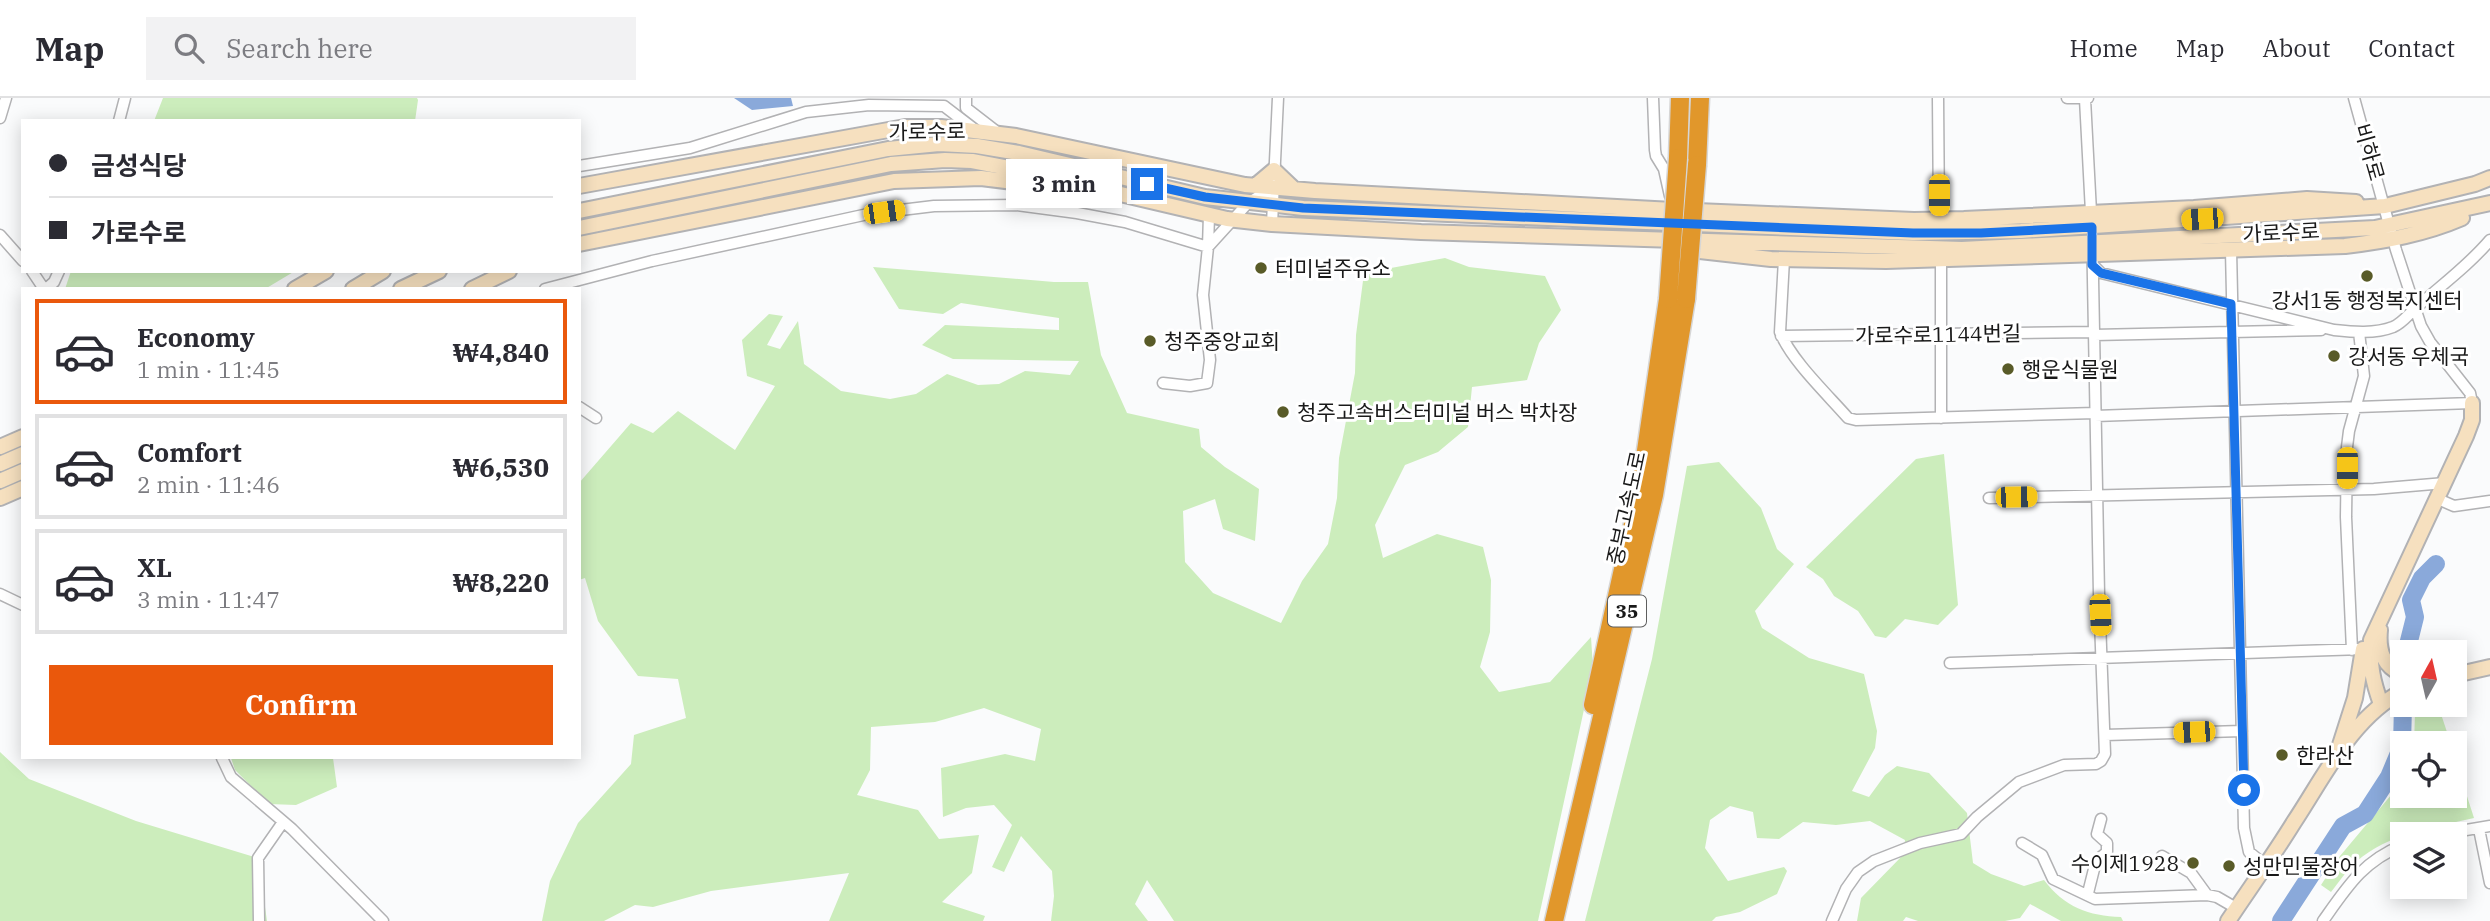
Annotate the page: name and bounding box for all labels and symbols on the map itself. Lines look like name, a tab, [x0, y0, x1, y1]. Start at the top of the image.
street label: 가로수로	[888, 116, 966, 146]
street label: 비하로	[2349, 120, 2391, 184]
callout: 3 min	[1007, 160, 1122, 208]
route end	[1131, 168, 1163, 200]
car	[1929, 174, 1950, 216]
car	[862, 199, 907, 225]
car	[2181, 207, 2224, 231]
street label: 가로수로	[2242, 216, 2320, 248]
place label: 터미널주유소	[1275, 254, 1391, 282]
marker: 터미널주유소	[1253, 260, 1269, 276]
marker: 강서1동 행정복지센터	[2359, 268, 2375, 284]
place label: 강서1동 행정복지센터	[2271, 286, 2463, 314]
street label: 가로수로1144번길	[1855, 319, 2021, 349]
place label: 청주중앙교회	[1164, 327, 1280, 355]
marker: 청주중앙교회	[1142, 333, 1158, 349]
place label: 강서동 우체국	[2348, 342, 2469, 370]
marker: 강서동 우체국	[2326, 348, 2342, 364]
place label: 행운식물원	[2022, 355, 2119, 383]
marker: 행운식물원	[2000, 361, 2016, 377]
place label: 청주고속버스터미널 버스 박차장	[1297, 398, 1577, 426]
marker: 청주고속버스터미널 버스 박차장	[1275, 404, 1291, 420]
car	[2337, 447, 2358, 489]
street label: 중부고속도로	[1600, 448, 1652, 568]
car	[1995, 486, 2038, 508]
car	[2089, 593, 2112, 637]
road number: 35	[1608, 596, 1646, 626]
north arrow	[2390, 640, 2468, 718]
car	[2173, 721, 2216, 743]
place label: 한라산	[2296, 741, 2354, 769]
marker: 한라산	[2274, 747, 2290, 763]
route start	[2228, 774, 2260, 806]
place label: 수이제1928	[2071, 849, 2179, 877]
place label: 성만민물장어	[2243, 852, 2359, 880]
marker: 수이제1928	[2185, 855, 2201, 871]
marker: 성만민물장어	[2221, 858, 2237, 874]

